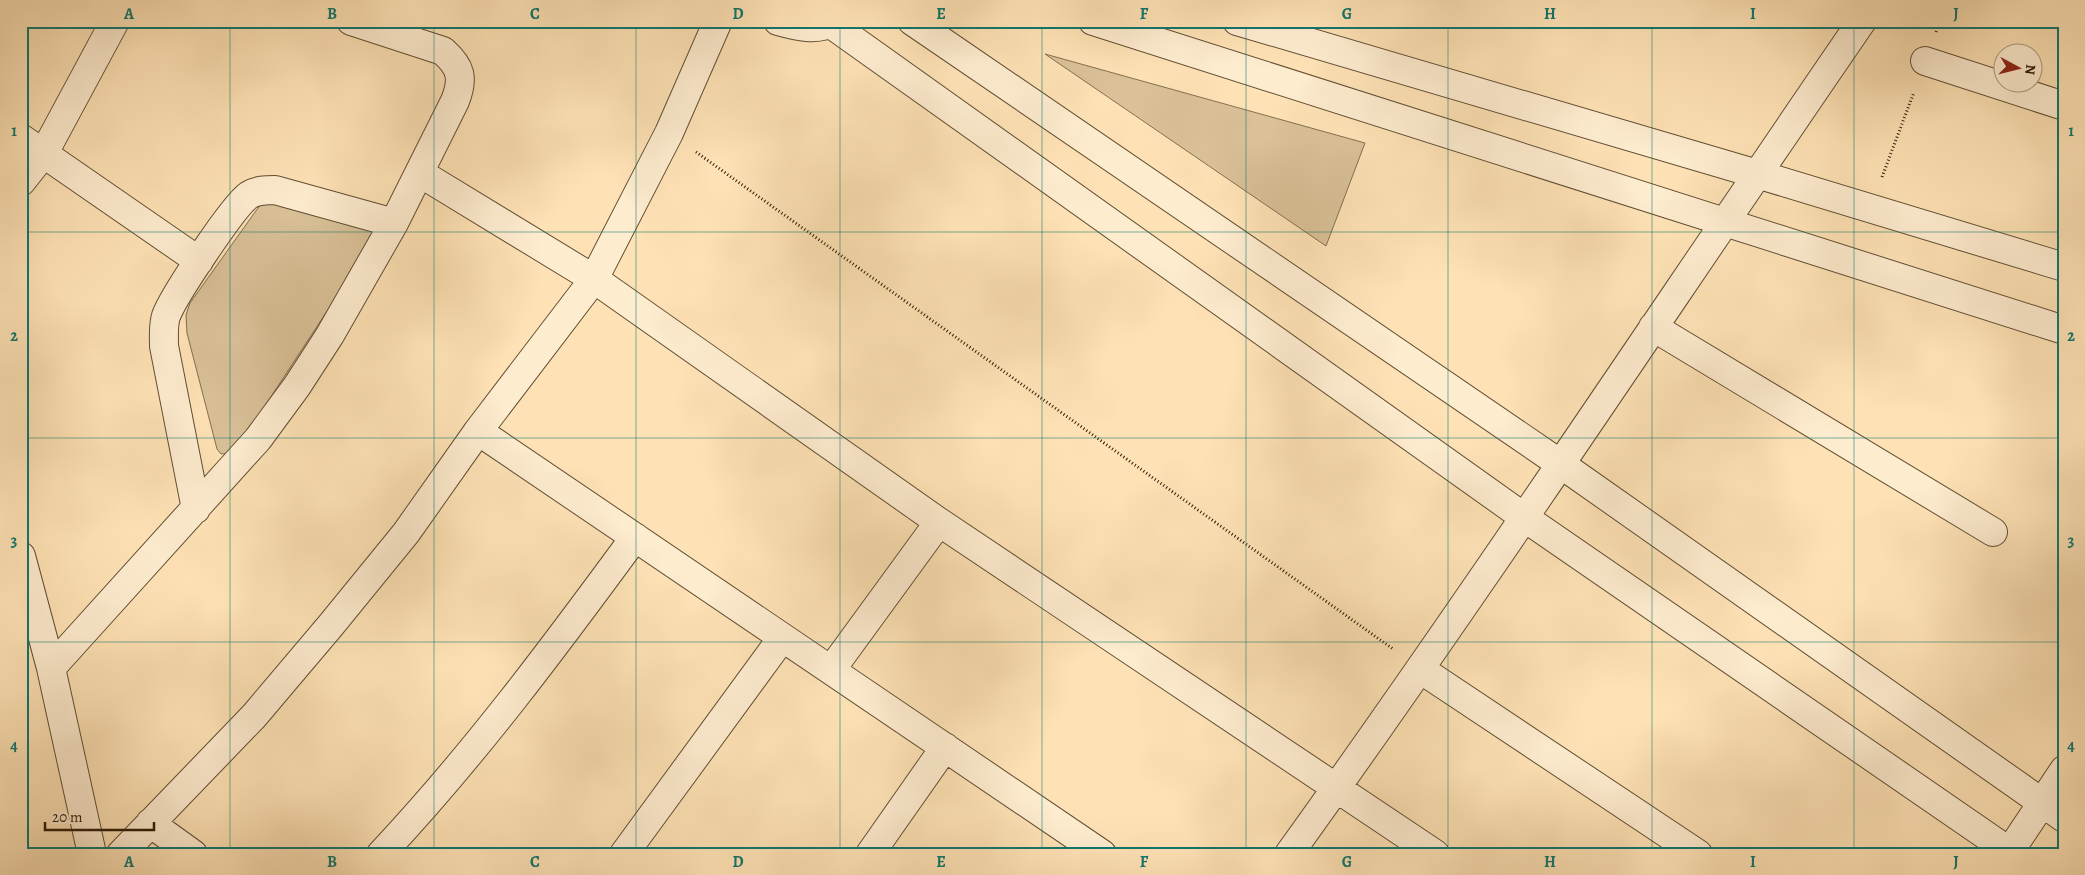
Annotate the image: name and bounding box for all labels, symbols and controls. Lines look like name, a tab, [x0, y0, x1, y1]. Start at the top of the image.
text: A	[123, 3, 135, 25]
text: B	[327, 3, 337, 25]
text: C	[530, 3, 540, 25]
text: D	[732, 3, 744, 25]
text: E	[936, 3, 946, 25]
text: F	[1140, 3, 1149, 25]
text: G	[1342, 3, 1352, 25]
text: H	[1544, 3, 1556, 25]
text: I	[1750, 3, 1756, 25]
text: J	[1953, 3, 1959, 25]
north arrow	[1992, 42, 2042, 92]
text: N	[2020, 63, 2040, 76]
text: 1	[11, 120, 17, 142]
text: 1	[2068, 120, 2074, 142]
text: 2	[10, 325, 18, 347]
text: 2	[2067, 325, 2075, 347]
text: 3	[11, 530, 18, 552]
text: 3	[2068, 530, 2075, 552]
text: 4	[10, 735, 18, 757]
text: 4	[2067, 735, 2075, 757]
scale bar	[45, 800, 154, 832]
text: 20 m	[52, 807, 83, 827]
text: A	[123, 851, 135, 873]
text: B	[327, 851, 337, 873]
text: C	[530, 851, 540, 873]
text: D	[732, 851, 744, 873]
text: E	[936, 851, 946, 873]
text: F	[1140, 851, 1149, 873]
text: G	[1342, 851, 1352, 873]
text: H	[1544, 851, 1556, 873]
text: I	[1750, 851, 1756, 873]
text: J	[1953, 851, 1959, 873]

